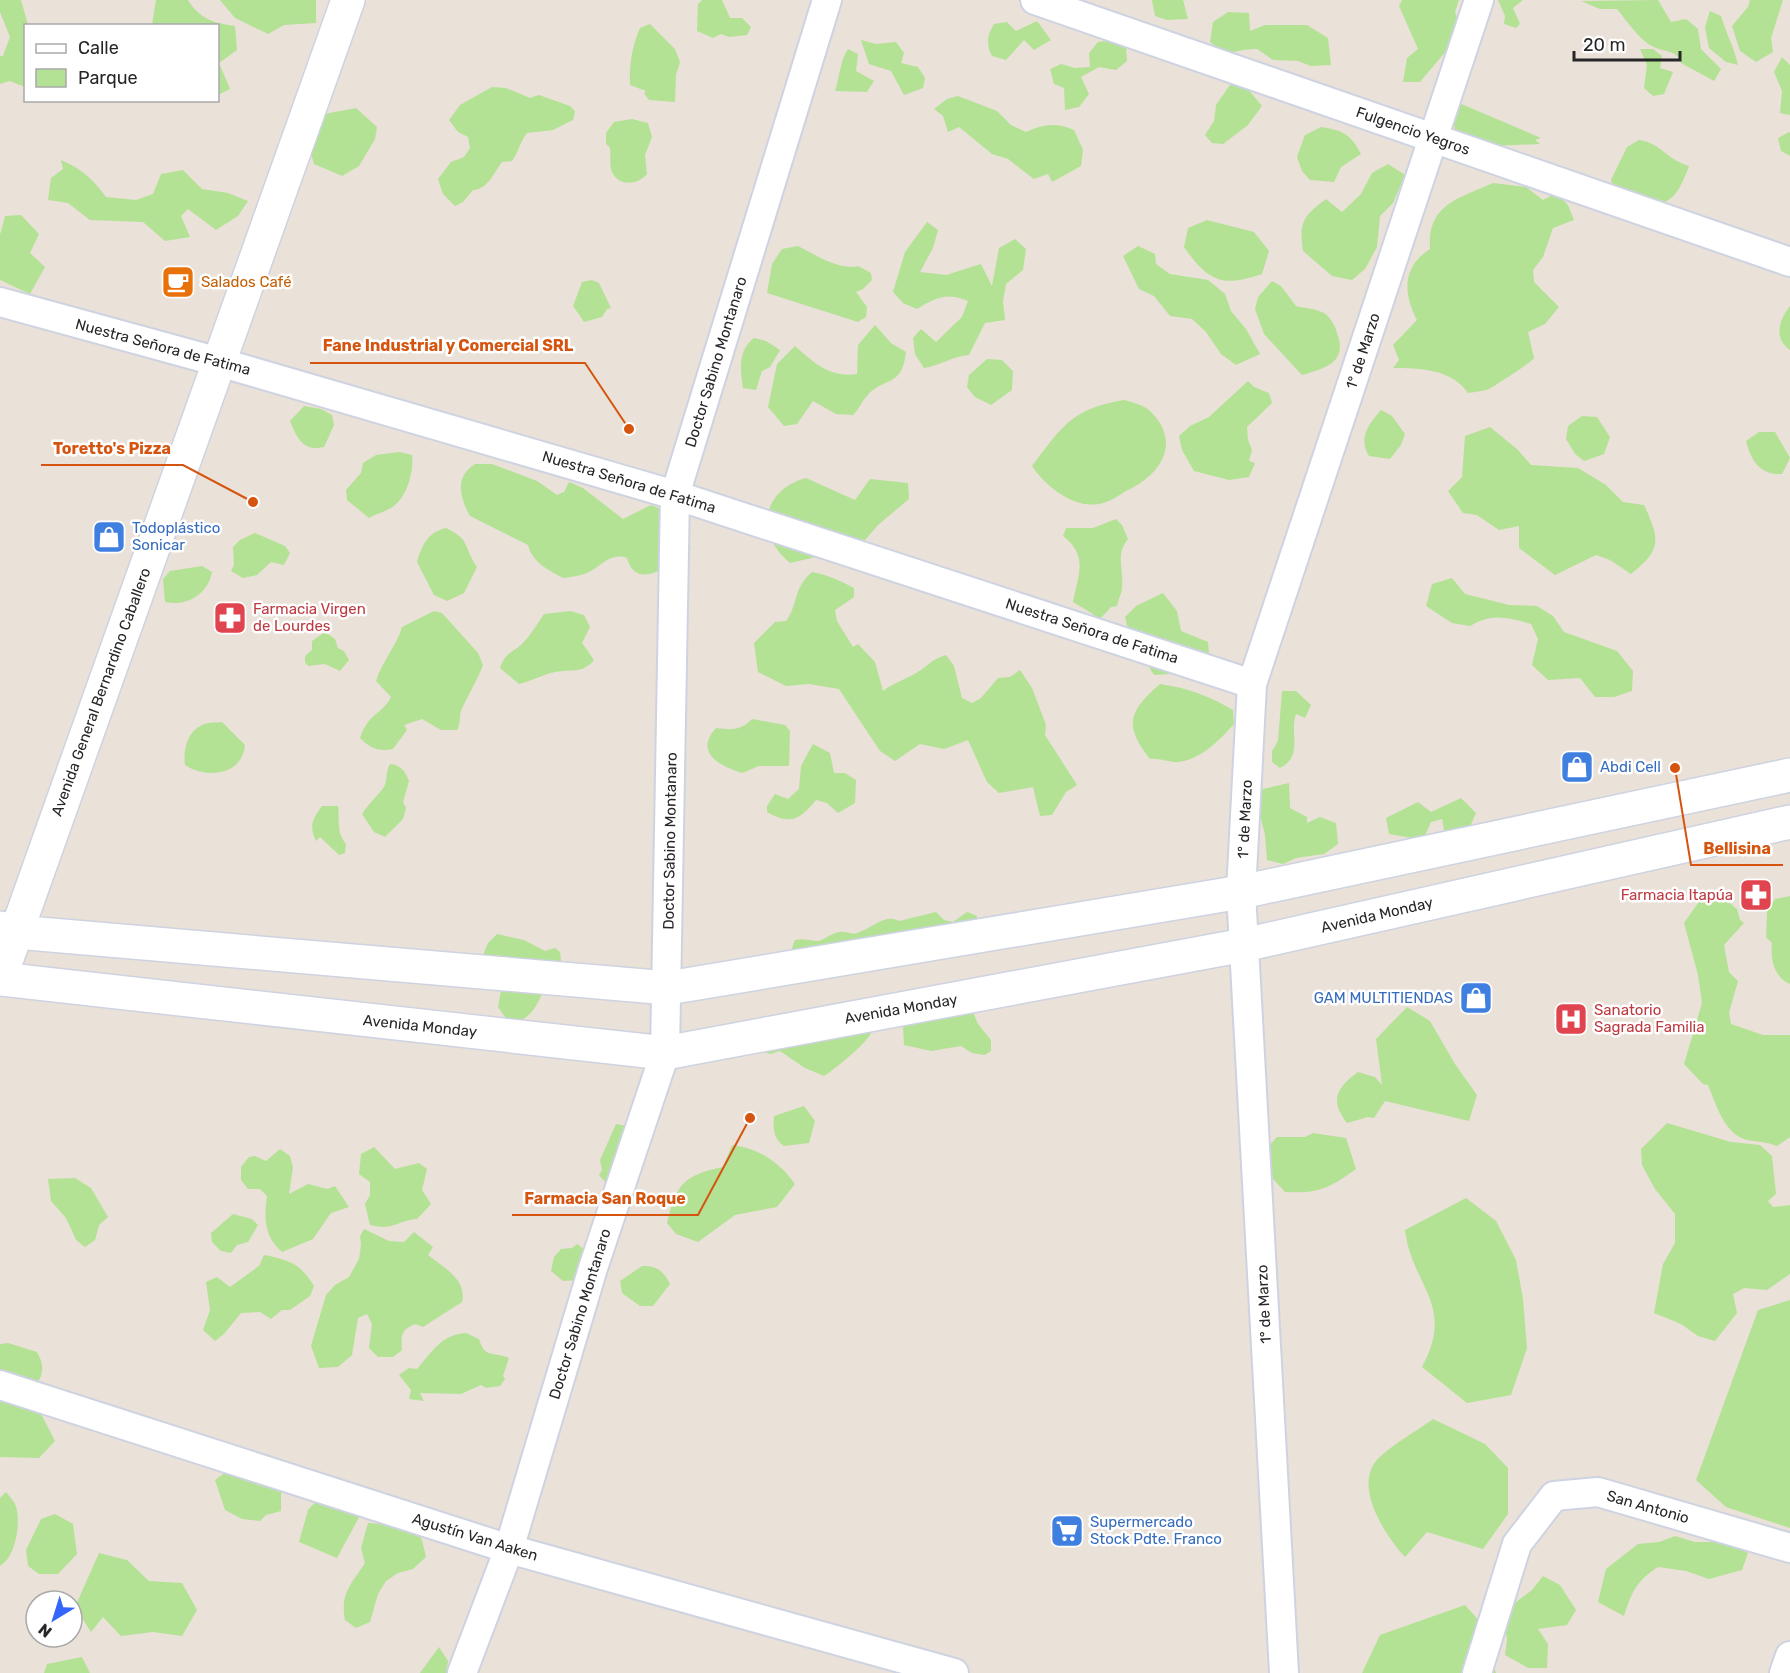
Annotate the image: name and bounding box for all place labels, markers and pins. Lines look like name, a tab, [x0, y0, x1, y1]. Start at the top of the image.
cafe icon: Salados Café	[160, 264, 196, 300]
place label: Salados Café	[201, 273, 292, 291]
callout: Fane Industrial y Comercial SRL	[310, 329, 585, 363]
callout: Toretto's Pizza	[41, 431, 183, 465]
shop icon: Todoplástico Sonicar	[91, 519, 127, 555]
place label: Todoplástico Sonicar	[132, 519, 220, 554]
pharmacy icon: Farmacia Virgen de Lourdes	[212, 600, 248, 636]
place label: Farmacia Virgen de Lourdes	[253, 600, 366, 635]
shop icon: Abdi Cell	[1559, 749, 1595, 785]
place label: Abdi Cell	[1600, 758, 1661, 776]
callout: Bellisina	[1691, 831, 1783, 865]
pharmacy icon: Farmacia Itapúa	[1738, 877, 1774, 913]
place label: Farmacia Itapúa	[1621, 886, 1733, 904]
shop icon: GAM MULTITIENDAS	[1458, 980, 1494, 1016]
place label: GAM MULTITIENDAS	[1314, 989, 1453, 1007]
hospital icon: Sanatorio Sagrada Familia	[1553, 1001, 1589, 1037]
place label: Sanatorio Sagrada Familia	[1594, 1001, 1704, 1036]
callout: Farmacia San Roque	[512, 1181, 698, 1215]
supermarket icon: Supermercado Stock Pdte. Franco	[1049, 1513, 1085, 1549]
place label: Supermercado Stock Pdte. Franco	[1090, 1513, 1222, 1548]

